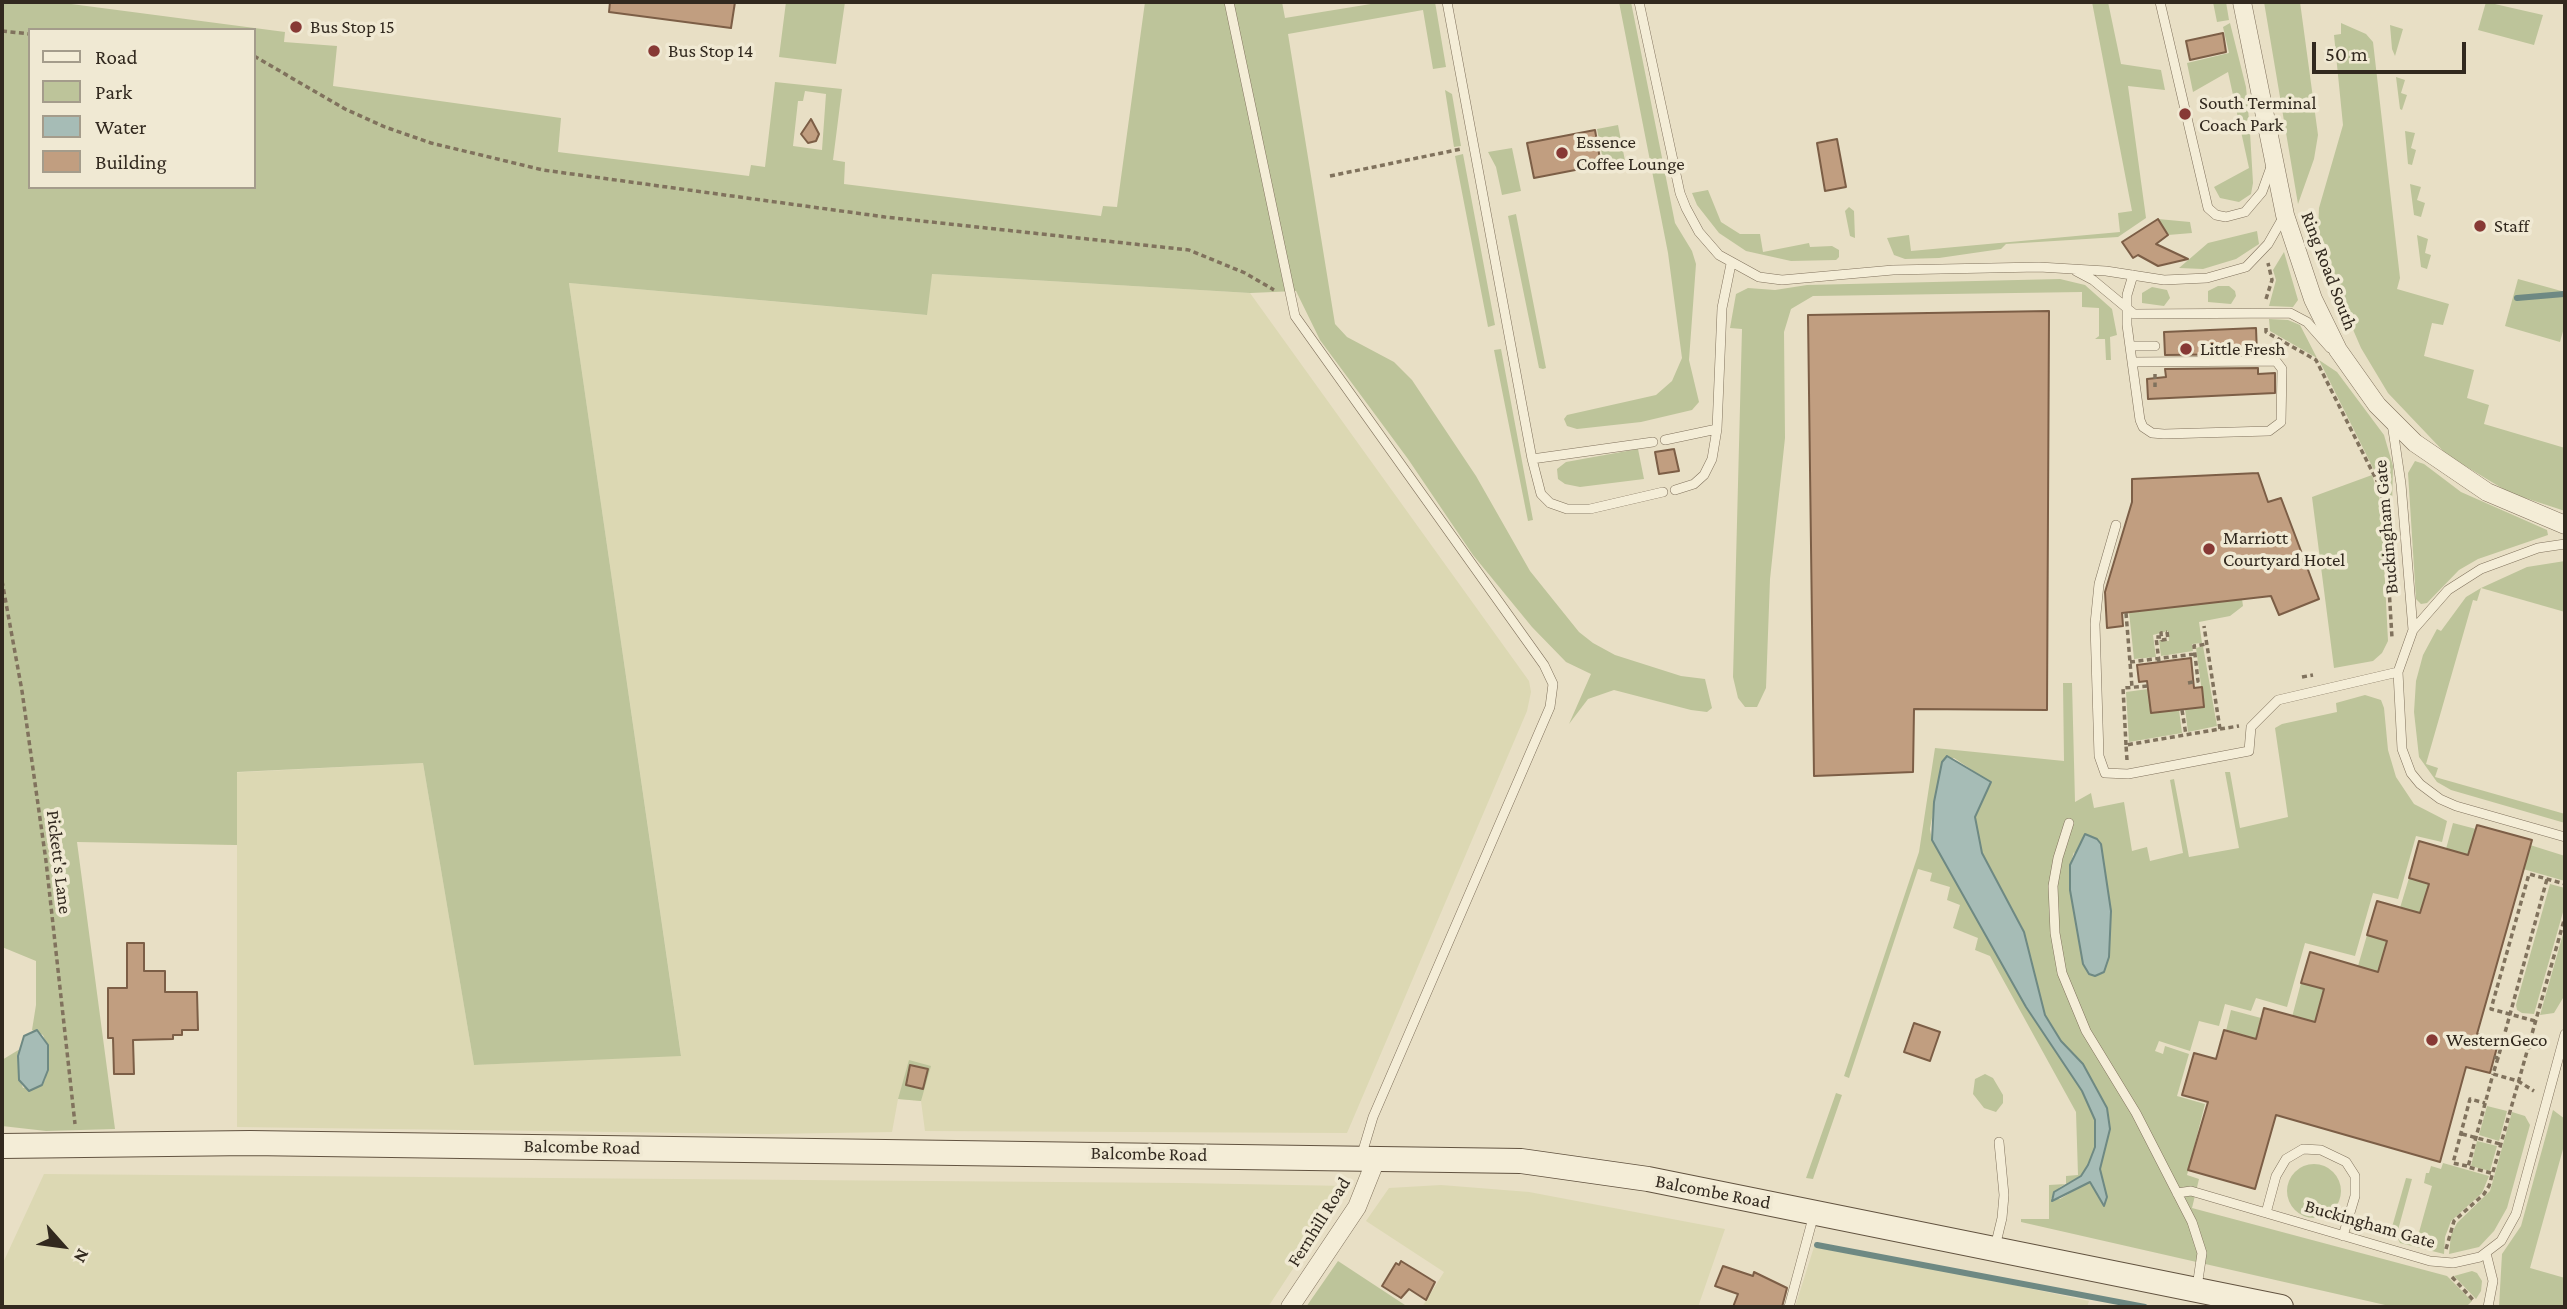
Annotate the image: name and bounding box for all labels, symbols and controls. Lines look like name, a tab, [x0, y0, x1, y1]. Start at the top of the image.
place label: Bus Stop 15	[310, 16, 395, 38]
marker: Bus Stop 15	[288, 19, 304, 35]
legend	[28, 28, 256, 189]
scale bar	[2315, 28, 2469, 72]
place label: Bus Stop 14	[668, 40, 754, 62]
text: 50 m	[2325, 42, 2368, 66]
marker: Bus Stop 14	[646, 43, 662, 59]
text: Road	[95, 45, 138, 69]
text: Park	[95, 80, 132, 104]
place label: South Terminal Coach Park	[2199, 92, 2316, 136]
marker: South Terminal Coach Park	[2177, 106, 2193, 122]
text: Water	[95, 115, 147, 139]
place label: Essence Coffee Lounge	[1576, 131, 1685, 175]
marker: Essence Coffee Lounge	[1554, 145, 1570, 161]
text: Building	[95, 150, 167, 174]
street label: Ring Road South	[2296, 208, 2362, 334]
place label: Staff	[2494, 215, 2529, 237]
marker: Staff	[2472, 218, 2488, 234]
place label: Little Fresh	[2200, 338, 2286, 360]
marker: Little Fresh	[2178, 341, 2194, 357]
street label: Buckingham Gate	[2369, 459, 2403, 595]
place label: Marriott Courtyard Hotel	[2223, 527, 2345, 571]
marker: Marriott Courtyard Hotel	[2201, 541, 2217, 557]
street label: Pickett's Lane	[41, 809, 77, 915]
place label: WesternGeco	[2446, 1029, 2548, 1051]
marker: WesternGeco	[2424, 1032, 2440, 1048]
street label: Balcombe Road	[523, 1135, 641, 1159]
street label: Balcombe Road	[1090, 1142, 1208, 1166]
street label: Balcombe Road	[1653, 1170, 1773, 1214]
street label: Fernhill Road	[1282, 1173, 1356, 1271]
street label: Buckingham Gate	[2302, 1194, 2438, 1254]
north arrow	[28, 1211, 98, 1281]
text: N	[70, 1245, 94, 1267]

